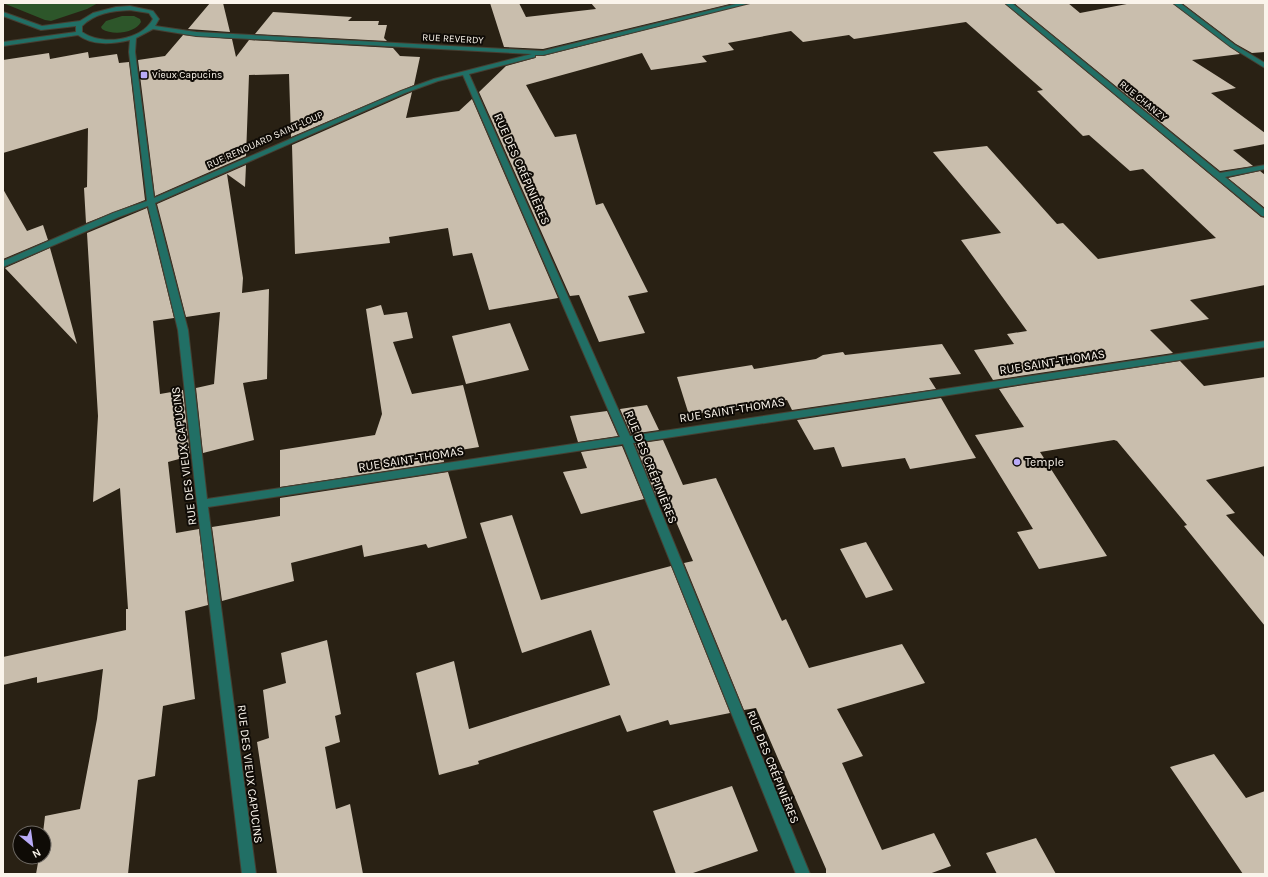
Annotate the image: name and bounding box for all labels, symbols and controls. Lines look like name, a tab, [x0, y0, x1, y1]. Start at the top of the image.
street label: RUE REVERDY	[422, 31, 485, 47]
place label: Vieux Capucins	[152, 69, 222, 81]
marker: Vieux Capucins	[139, 70, 149, 80]
street label: RUE CHANZY	[1117, 78, 1169, 124]
street label: RUE RENOUARD SAINT-LOUP	[205, 109, 325, 171]
street label: RUE DES CRÉPINIÈRES	[491, 111, 554, 227]
street label: RUE SAINT-THOMAS	[998, 347, 1106, 377]
street label: RUE DES VIEUX CAPUCINS	[169, 386, 199, 526]
street label: RUE SAINT-THOMAS	[678, 395, 786, 425]
street label: RUE DES CRÉPINIÈRES	[622, 408, 681, 526]
street label: RUE SAINT-THOMAS	[357, 444, 465, 474]
place label: Temple	[1025, 455, 1064, 469]
marker: Temple	[1012, 457, 1022, 467]
street label: RUE DES VIEUX CAPUCINS	[235, 704, 265, 844]
street label: RUE DES CRÉPINIÈRES	[744, 708, 803, 826]
north arrow	[12, 825, 52, 865]
text: N	[30, 846, 43, 861]

